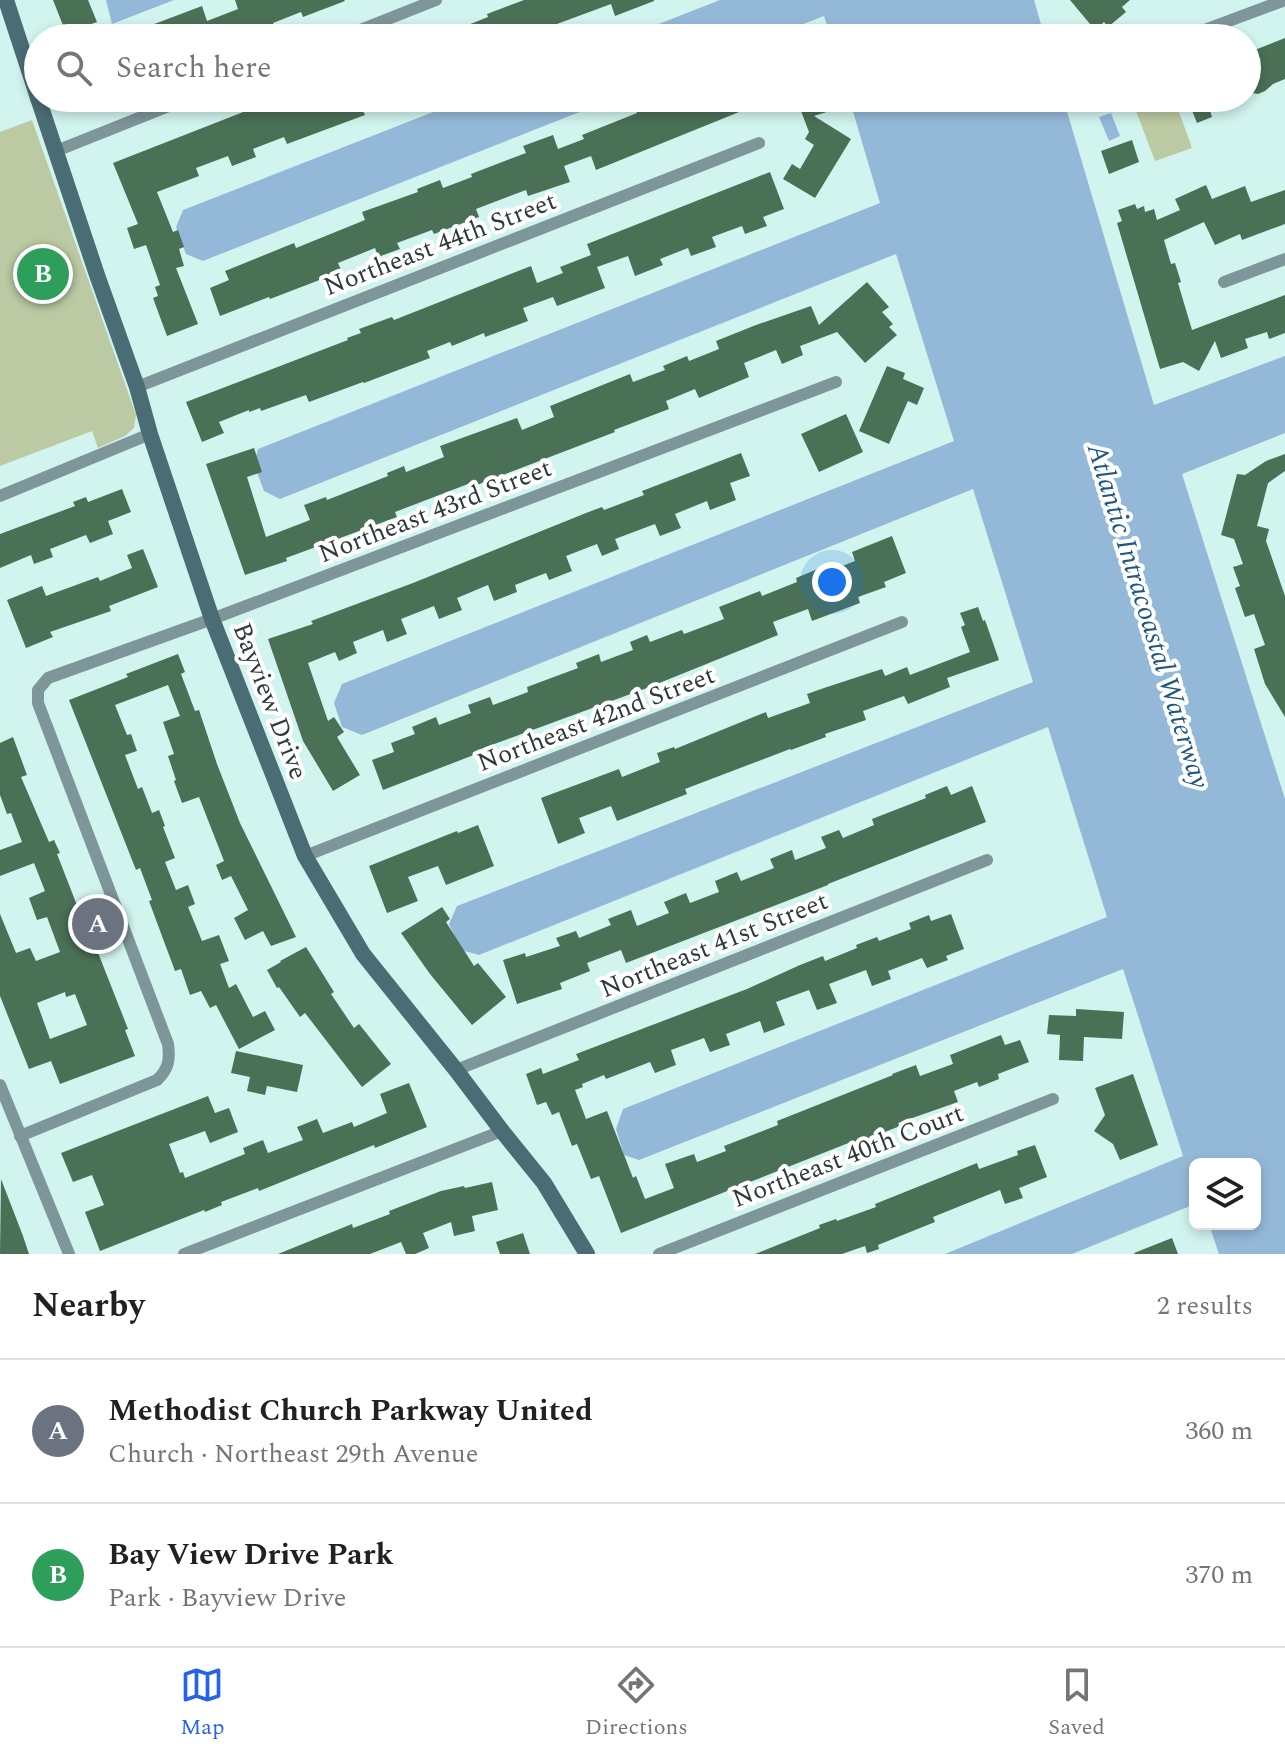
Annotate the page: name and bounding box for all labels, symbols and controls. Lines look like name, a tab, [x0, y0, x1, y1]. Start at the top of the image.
search box	[24, 24, 1261, 112]
text: Search here	[116, 45, 272, 91]
icon: search	[52, 46, 96, 90]
street label: Northeast 44th Street	[318, 181, 562, 307]
pin: B	[17, 244, 69, 304]
water label: Atlantic Intracoastal Waterway	[1075, 437, 1221, 794]
street label: Northeast 43rd Street	[312, 448, 558, 574]
your location	[812, 562, 852, 602]
street label: Bayview Drive	[222, 617, 318, 785]
street label: Northeast 42nd Street	[471, 655, 721, 783]
street label: Northeast 41st Street	[594, 881, 834, 1009]
pin: A	[72, 894, 124, 954]
street label: Northeast 40th Court	[726, 1093, 970, 1219]
map controls	[1189, 1158, 1261, 1230]
button: layers	[1189, 1158, 1261, 1230]
text: Nearby	[32, 1280, 145, 1332]
text: 2 results	[1157, 1286, 1253, 1326]
text: Methodist Church Parkway United	[108, 1388, 593, 1434]
text: A	[48, 1411, 68, 1451]
text: 360 m	[1185, 1411, 1253, 1451]
text: Church · Northeast 29th Avenue	[108, 1434, 478, 1474]
text: Bay View Drive Park	[108, 1532, 394, 1578]
text: B	[49, 1555, 67, 1595]
text: 370 m	[1185, 1555, 1253, 1595]
text: Park · Bayview Drive	[108, 1578, 346, 1618]
tab: Map	[180, 1663, 225, 1744]
tab: Directions	[585, 1663, 688, 1744]
tab: Saved	[1048, 1663, 1105, 1744]

